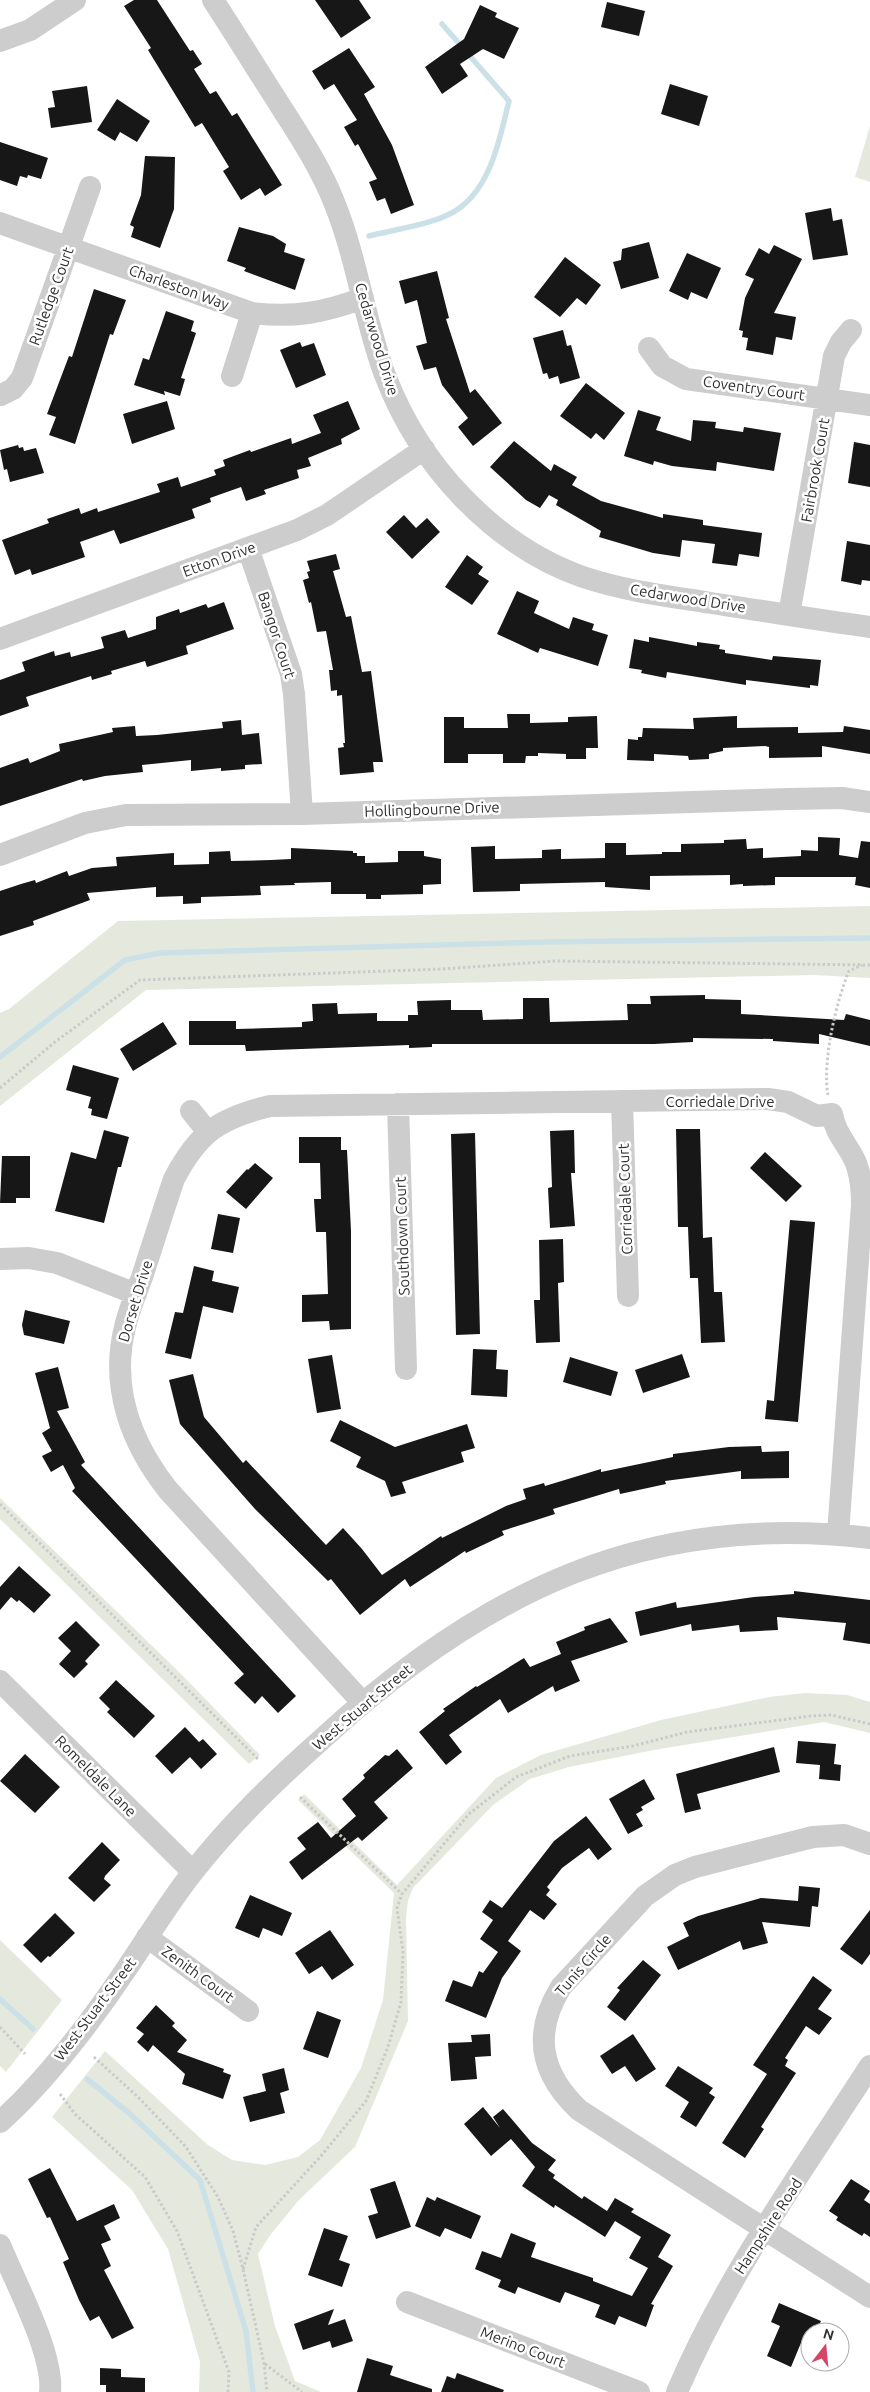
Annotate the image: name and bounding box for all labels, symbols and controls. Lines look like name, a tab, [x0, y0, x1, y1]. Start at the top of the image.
street label: Rutledge Court	[25, 244, 77, 347]
street label: Charleston Way	[127, 261, 231, 313]
street label: Cedarwood Drive	[352, 281, 402, 397]
street label: Coventry Court	[702, 372, 806, 404]
street label: Fairbrook Court	[797, 416, 833, 523]
street label: Etton Drive	[180, 538, 258, 580]
street label: Cedarwood Drive	[629, 580, 747, 616]
street label: Bangor Court	[255, 589, 299, 681]
street label: Hollingbourne Drive	[364, 798, 500, 820]
street label: Corriedale Drive	[666, 1093, 774, 1110]
street label: Corriedale Court	[615, 1143, 635, 1255]
street label: Southdown Court	[391, 1176, 413, 1296]
street label: Dorset Drive	[114, 1258, 156, 1344]
street label: West Stuart Street	[309, 1660, 415, 1754]
street label: Romeldale Lane	[52, 1732, 140, 1820]
street label: Tunis Circle	[552, 1931, 614, 1999]
street label: Zenith Court	[159, 1942, 237, 2006]
street label: West Stuart Street	[51, 1954, 139, 2064]
street label: Hampshire Road	[731, 2175, 805, 2277]
north arrow	[800, 2322, 850, 2372]
street label: Merino Court	[478, 2323, 568, 2371]
text: N	[821, 2325, 836, 2344]

